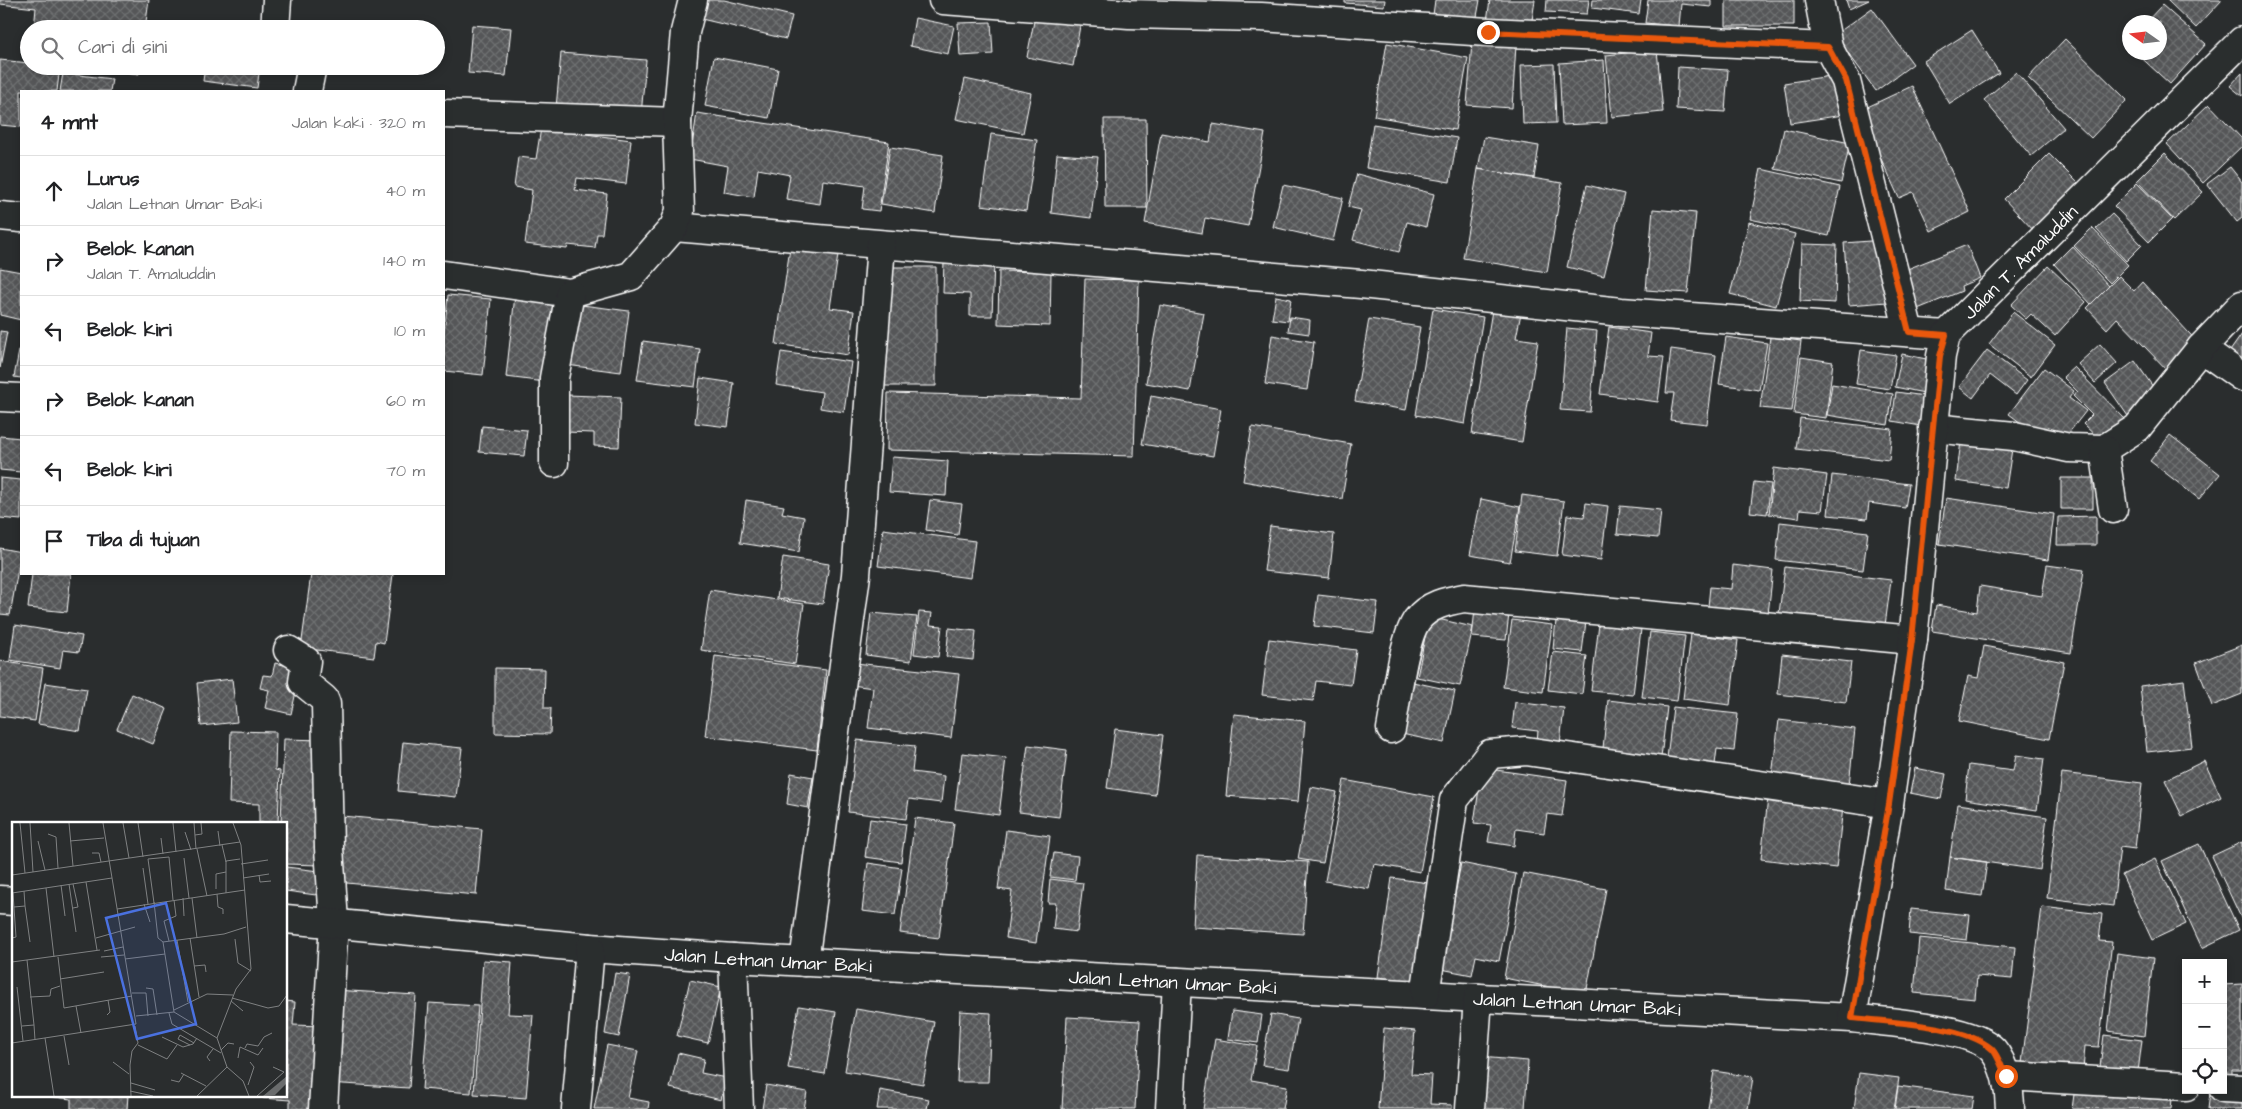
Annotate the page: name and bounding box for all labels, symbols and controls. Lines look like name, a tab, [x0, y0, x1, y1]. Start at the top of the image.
north arrow	[2122, 15, 2167, 60]
search box	[20, 20, 445, 75]
route end	[1477, 21, 1500, 44]
icon: search	[38, 34, 66, 62]
text: Cari di sini	[78, 34, 167, 61]
text: 4 mnt	[40, 108, 98, 137]
text: Jalan kaki · 320 m	[292, 112, 425, 134]
text: Lurus	[87, 166, 139, 193]
icon: ahead	[40, 177, 68, 205]
text: 40 m	[385, 180, 425, 202]
text: Jalan Letnan Umar Baki	[87, 193, 262, 215]
street label: Jalan T. Amaluddin	[1957, 199, 2085, 326]
text: Belok kanan	[87, 236, 194, 263]
icon: right	[40, 247, 68, 275]
text: 140 m	[383, 250, 425, 272]
text: Jalan T. Amaluddin	[87, 263, 216, 285]
icon: left	[40, 317, 68, 345]
text: Belok kiri	[87, 317, 172, 344]
text: 10 m	[394, 320, 425, 342]
icon: right	[40, 387, 68, 415]
text: Belok kanan	[87, 387, 194, 414]
text: 60 m	[386, 390, 425, 412]
icon: left	[40, 457, 68, 485]
text: Belok kiri	[87, 457, 172, 484]
text: 70 m	[386, 460, 425, 482]
icon: arrive	[40, 527, 68, 555]
text: Tiba di tujuan	[87, 527, 199, 554]
inset map	[12, 822, 288, 1096]
street label: Jalan Letnan Umar Baki	[663, 941, 873, 980]
map controls	[2182, 959, 2227, 1094]
button: +	[2182, 959, 2227, 1004]
street label: Jalan Letnan Umar Baki	[1068, 964, 1277, 1002]
street label: Jalan Letnan Umar Baki	[1472, 986, 1682, 1024]
button: −	[2182, 1004, 2227, 1049]
button: locate	[2182, 1049, 2227, 1094]
route start	[1995, 1065, 2018, 1088]

